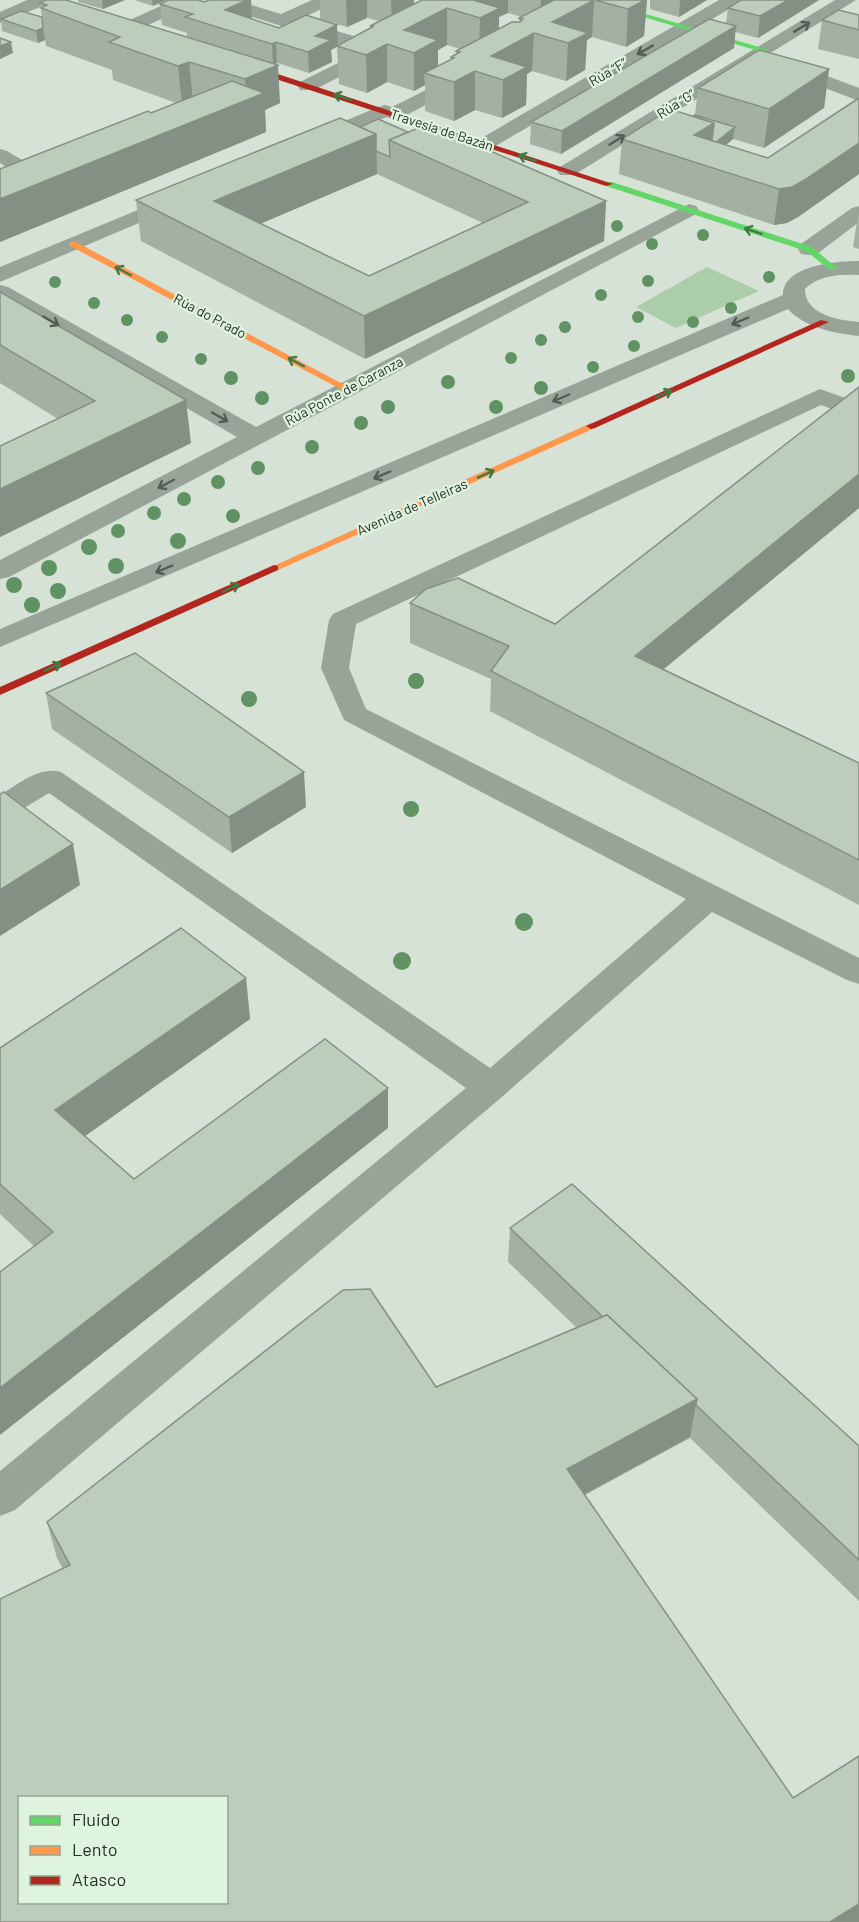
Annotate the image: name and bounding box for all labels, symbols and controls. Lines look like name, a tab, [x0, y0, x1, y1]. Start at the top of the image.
one-way arrow	[793, 21, 810, 33]
one-way arrow	[637, 45, 654, 57]
street label: Rúa “F”	[586, 54, 630, 89]
street label: Rúa “G”	[653, 85, 698, 122]
one-way arrow	[333, 91, 352, 102]
street label: Travesía de Bazán	[388, 105, 496, 154]
one-way arrow	[608, 134, 625, 146]
one-way arrow	[518, 152, 537, 163]
one-way arrow	[744, 225, 763, 236]
one-way arrow	[115, 264, 133, 276]
street label: Rúa do Prado	[171, 289, 250, 342]
one-way arrow	[42, 315, 59, 327]
one-way arrow	[731, 316, 750, 327]
street label: Rúa Ponte de Caranza	[282, 352, 406, 429]
one-way arrow	[287, 356, 305, 367]
one-way arrow	[654, 388, 673, 399]
one-way arrow	[552, 393, 571, 404]
one-way arrow	[211, 412, 228, 424]
one-way arrow	[477, 467, 495, 478]
one-way arrow	[373, 470, 391, 481]
street label: Avenida de Telleiras	[354, 474, 470, 539]
one-way arrow	[158, 479, 176, 490]
one-way arrow	[155, 564, 173, 575]
one-way arrow	[222, 581, 240, 593]
one-way arrow	[44, 661, 62, 673]
legend	[18, 1796, 228, 1904]
text: Fluido	[72, 1808, 120, 1830]
text: Lento	[72, 1838, 118, 1860]
text: Atasco	[72, 1868, 126, 1890]

